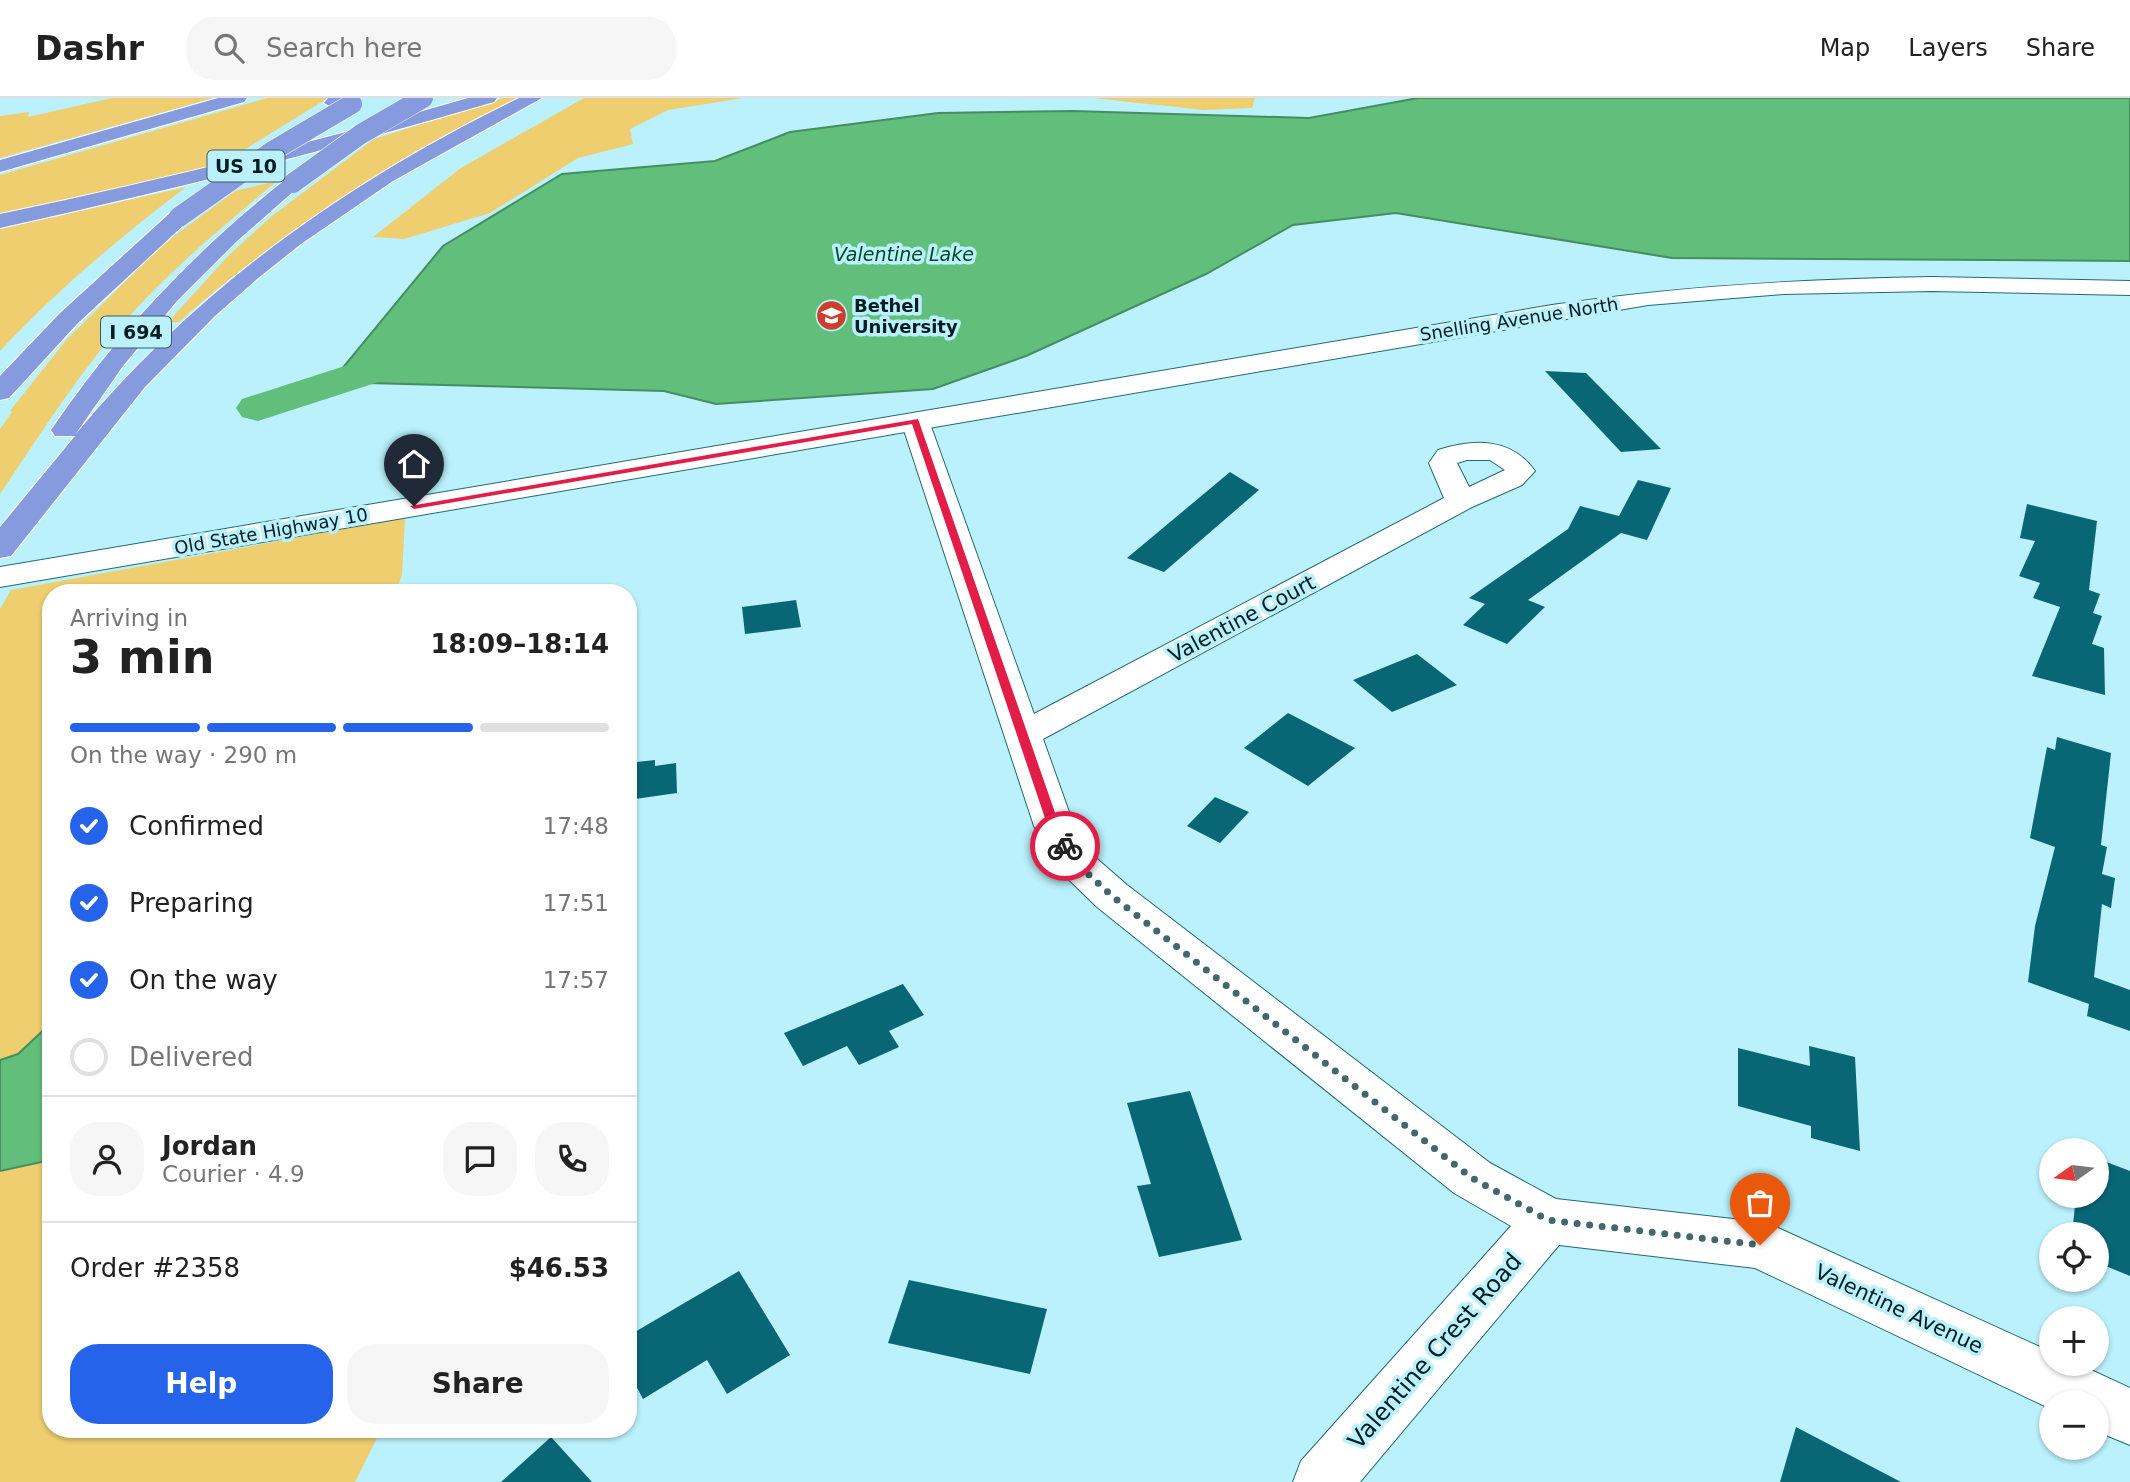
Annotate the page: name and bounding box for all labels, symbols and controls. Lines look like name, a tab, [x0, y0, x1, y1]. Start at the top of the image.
search box	[186, 17, 676, 80]
text: Dashr	[35, 29, 144, 68]
icon: search	[210, 29, 248, 67]
text: Search here	[266, 33, 422, 63]
text: Map	[1820, 34, 1870, 62]
text: Layers	[1908, 34, 1988, 62]
text: Share	[2026, 34, 2095, 62]
road number: US 10	[208, 150, 284, 181]
water label: Valentine Lake	[834, 243, 974, 265]
street label: Snelling Avenue North	[1418, 293, 1620, 345]
place label: Bethel University	[854, 295, 958, 337]
school or university icon: Bethel University	[814, 298, 848, 332]
road number: I 694	[101, 316, 171, 348]
pin	[384, 434, 444, 506]
icon: home	[395, 445, 433, 483]
street label: Old State Highway 10	[173, 504, 369, 558]
street label: Valentine Court	[1165, 570, 1319, 668]
text: Arriving in	[70, 605, 188, 631]
text: 18:09–18:14	[430, 629, 609, 659]
text: 3 min	[70, 630, 214, 684]
text: On the way · 290 m	[70, 742, 297, 768]
icon: check	[70, 807, 108, 845]
text: Confirmed	[129, 811, 264, 841]
courier	[1030, 811, 1100, 881]
text: 17:48	[543, 813, 609, 839]
icon: bike	[1046, 827, 1084, 865]
icon: check	[70, 884, 108, 922]
text: Preparing	[129, 888, 254, 918]
text: 17:51	[543, 890, 609, 916]
icon: check	[70, 961, 108, 999]
text: On the way	[129, 965, 278, 995]
text: 17:57	[543, 967, 609, 993]
text: Delivered	[129, 1042, 253, 1072]
button: person	[70, 1122, 144, 1196]
button: chat	[443, 1122, 517, 1196]
button: phone	[535, 1122, 609, 1196]
text: Jordan	[162, 1131, 257, 1161]
north arrow	[2039, 1138, 2109, 1208]
map controls	[2039, 1138, 2109, 1460]
text: Courier · 4.9	[162, 1161, 305, 1187]
pin	[1730, 1173, 1790, 1245]
icon: bag	[1741, 1184, 1779, 1222]
button: locate	[2039, 1222, 2109, 1292]
street label: Valentine Crest Road	[1342, 1247, 1528, 1455]
text: Order #2358	[70, 1253, 240, 1283]
text: $46.53	[509, 1253, 609, 1283]
street label: Valentine Avenue	[1811, 1260, 1987, 1358]
button: +	[2039, 1306, 2109, 1376]
button: Help	[70, 1344, 333, 1424]
button: Share	[347, 1344, 609, 1424]
button: −	[2039, 1390, 2109, 1460]

